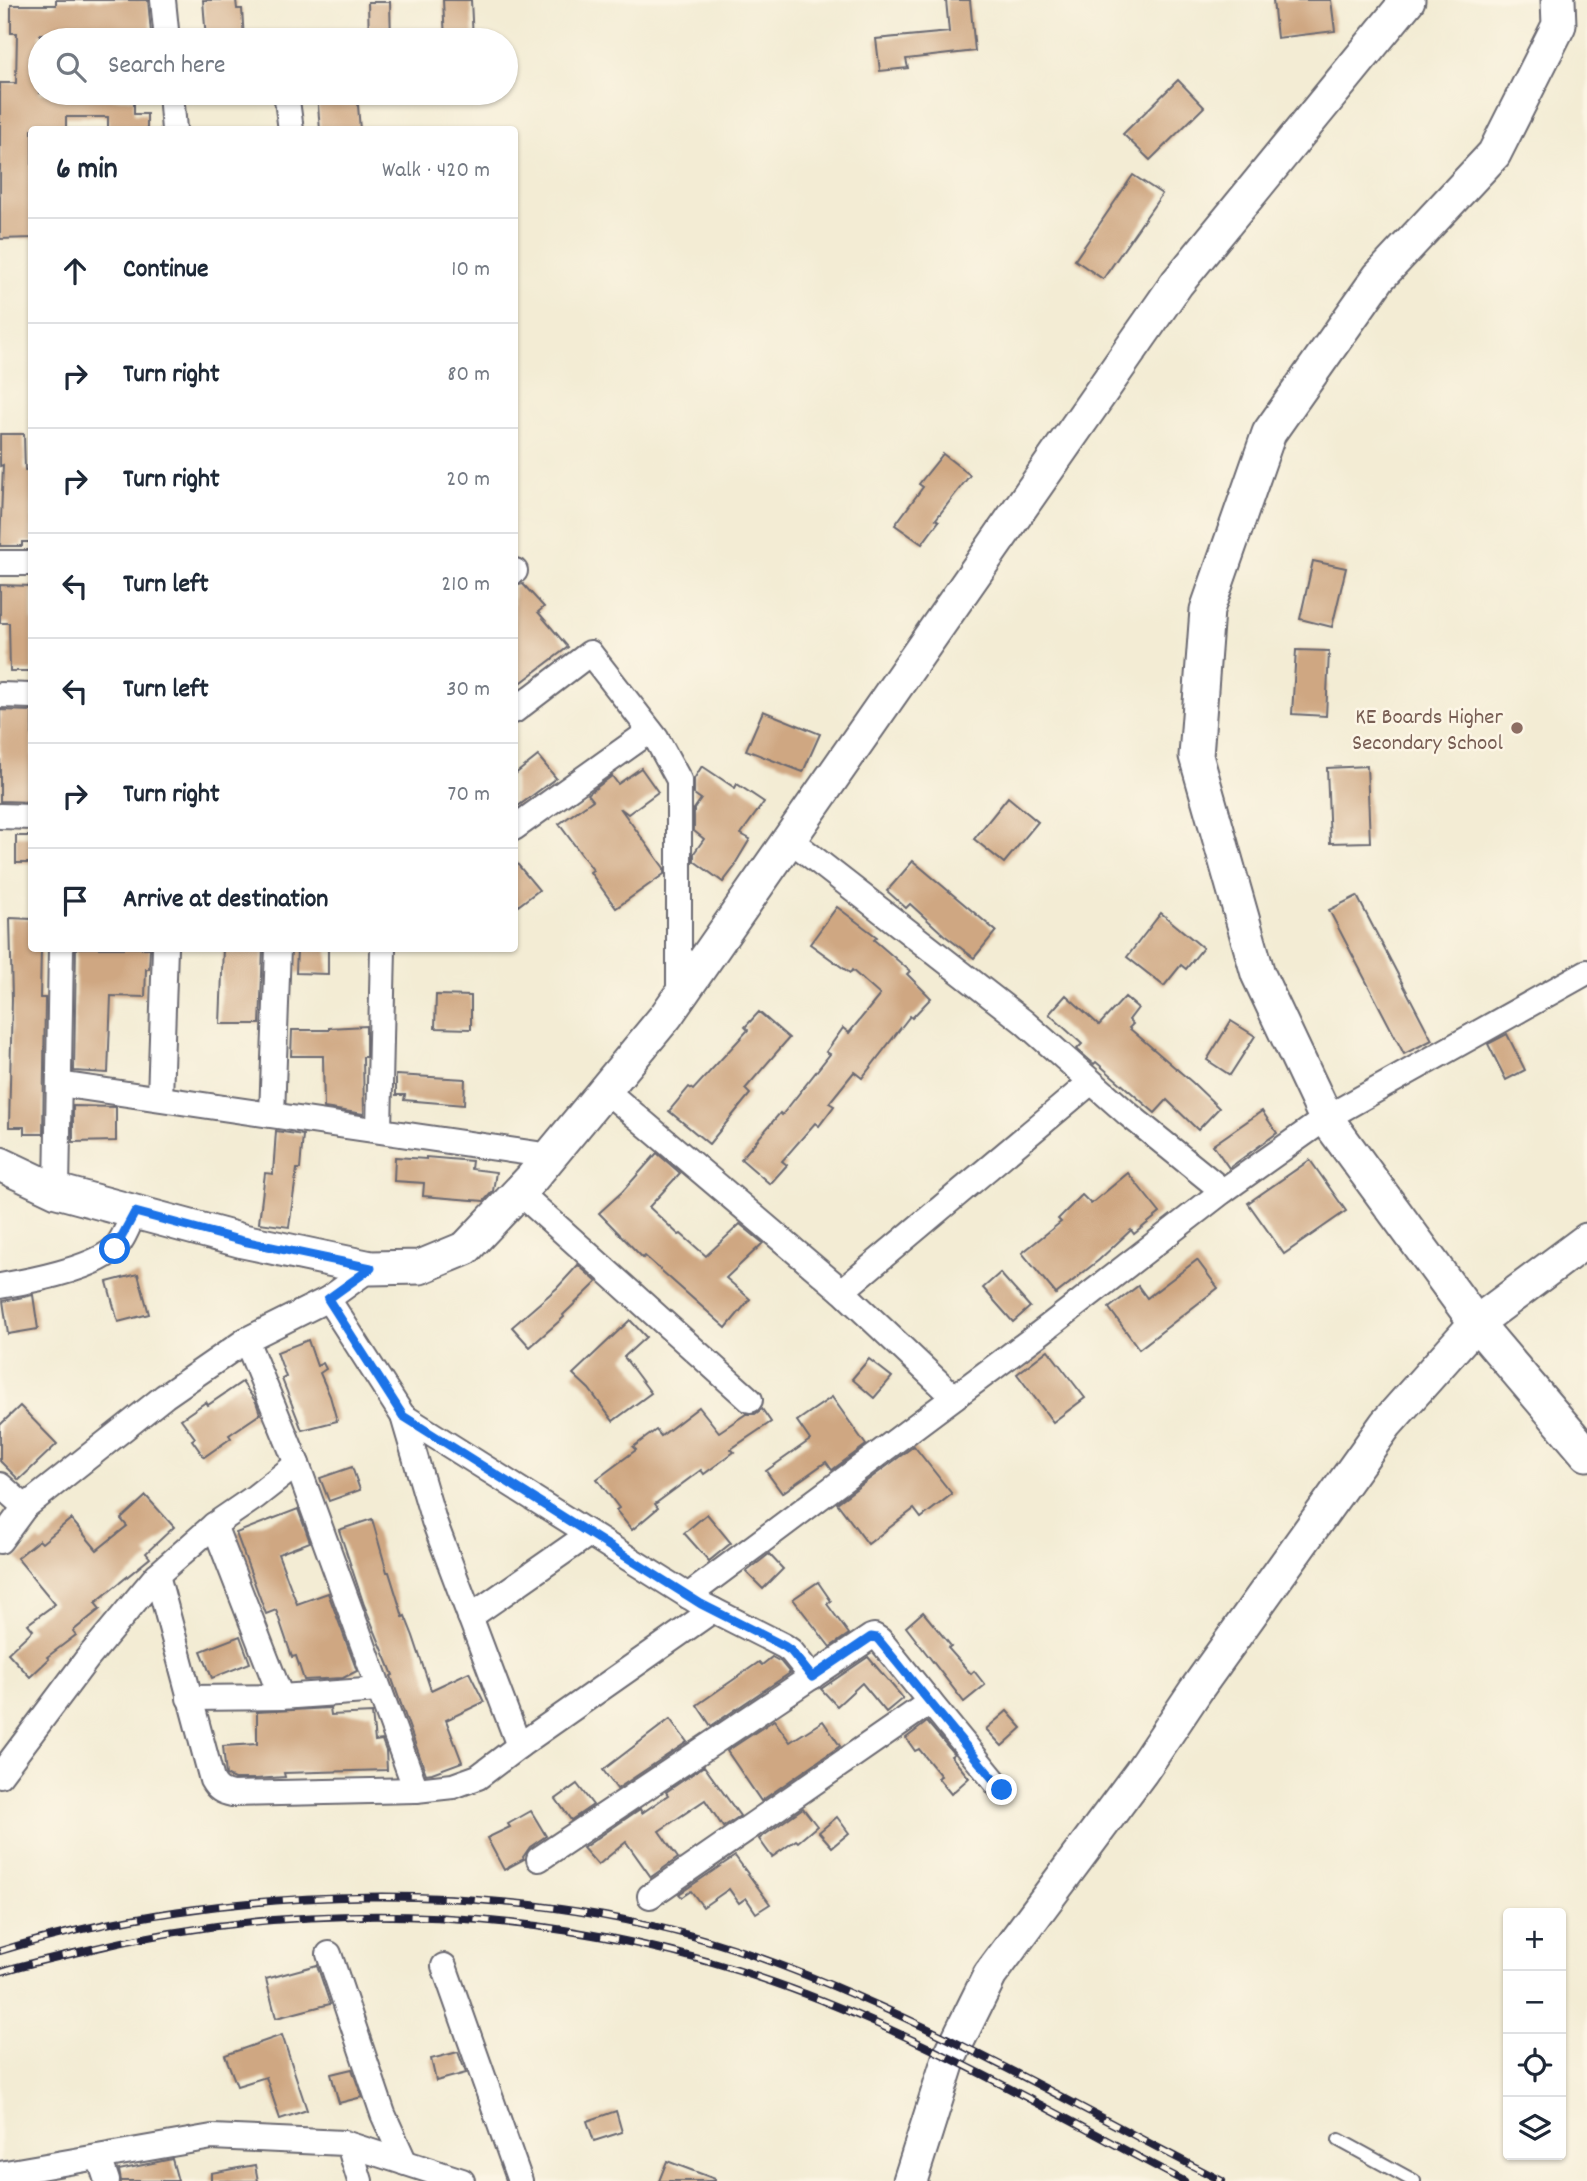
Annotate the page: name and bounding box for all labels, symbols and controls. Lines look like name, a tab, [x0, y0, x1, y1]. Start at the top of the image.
search box	[28, 28, 518, 105]
icon: search	[52, 48, 90, 86]
text: Search here	[108, 48, 226, 85]
text: 6 min	[56, 150, 118, 193]
text: Walk · 420 m	[382, 155, 490, 188]
icon: ahead	[56, 252, 94, 290]
text: Continue	[123, 252, 208, 289]
text: 10 m	[451, 254, 490, 287]
icon: right	[56, 357, 94, 395]
text: Turn right	[123, 357, 220, 394]
text: 80 m	[447, 359, 490, 392]
icon: right	[56, 462, 94, 500]
text: Turn right	[123, 462, 220, 499]
text: 20 m	[446, 464, 490, 497]
icon: left	[56, 567, 94, 605]
text: Turn left	[123, 567, 209, 604]
text: 210 m	[441, 569, 490, 602]
icon: left	[56, 672, 94, 710]
text: Turn left	[123, 672, 209, 709]
text: 30 m	[446, 674, 490, 707]
place label: KE Boards Higher Secondary School	[1352, 702, 1504, 761]
marker: KE Boards Higher Secondary School	[1509, 720, 1525, 736]
icon: right	[56, 777, 94, 815]
text: Turn right	[123, 777, 220, 814]
text: 70 m	[448, 779, 490, 812]
icon: arrive	[56, 882, 94, 920]
text: Arrive at destination	[123, 882, 328, 919]
route start	[99, 1233, 130, 1264]
route end	[986, 1774, 1017, 1805]
map controls	[1503, 1908, 1566, 2160]
button: +	[1503, 1908, 1566, 1971]
button: −	[1503, 1971, 1566, 2034]
button: locate	[1503, 2034, 1566, 2097]
button: layers	[1503, 2097, 1566, 2160]

